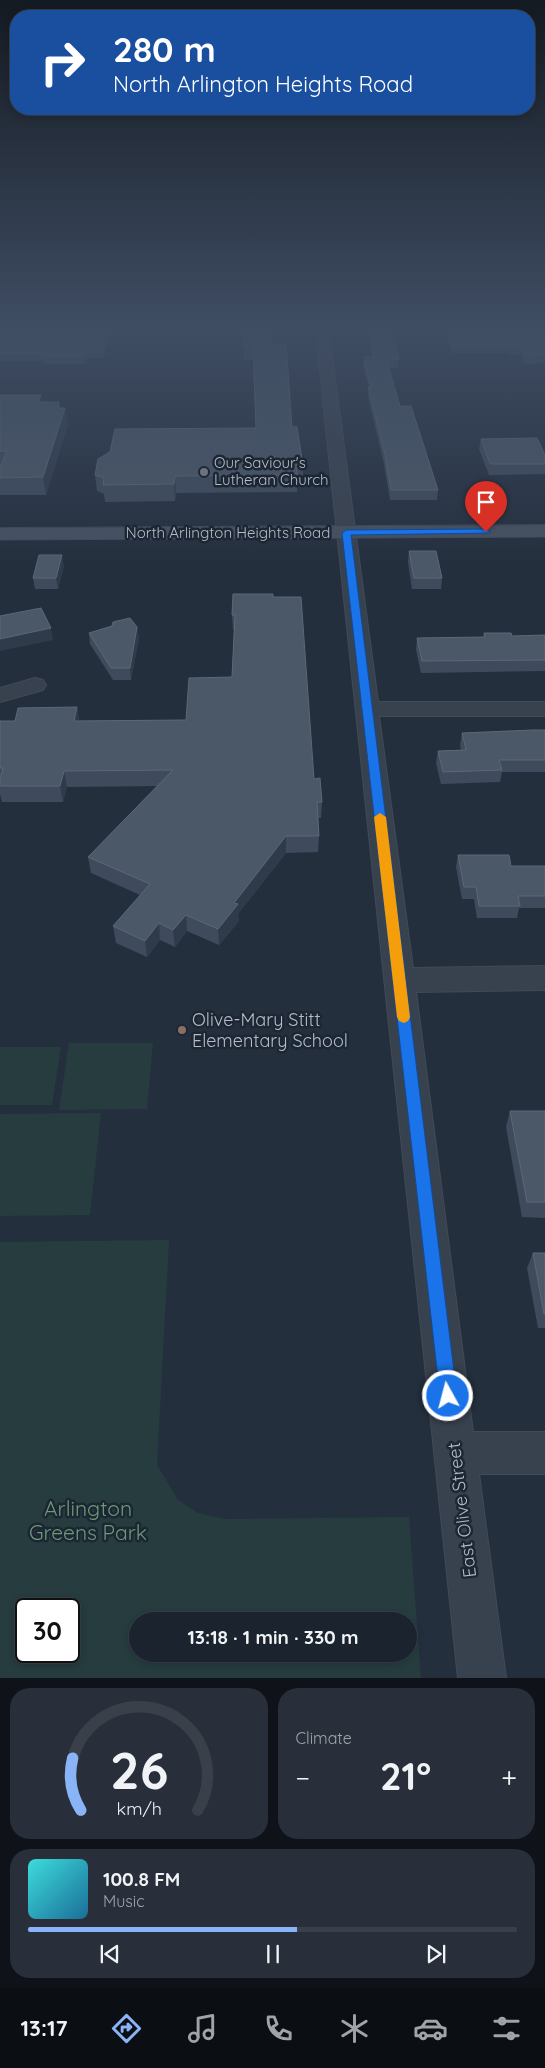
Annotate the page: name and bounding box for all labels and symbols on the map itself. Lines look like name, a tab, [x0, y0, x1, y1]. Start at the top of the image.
place label: Our Saviour's Lutheran Church	[214, 453, 329, 489]
marker: Our Saviour's Lutheran Church	[198, 466, 210, 478]
pin	[465, 481, 507, 532]
street label: North Arlington Heights Road	[126, 523, 330, 542]
place label: Olive-Mary Stitt Elementary School	[192, 1008, 348, 1052]
marker: Olive-Mary Stitt Elementary School	[176, 1024, 188, 1036]
position arrow	[421, 1369, 473, 1421]
street label: East Olive Street	[442, 1441, 481, 1579]
park label: Arlington Greens Park	[29, 1495, 147, 1545]
speed limit sign: 30	[15, 1598, 80, 1663]

